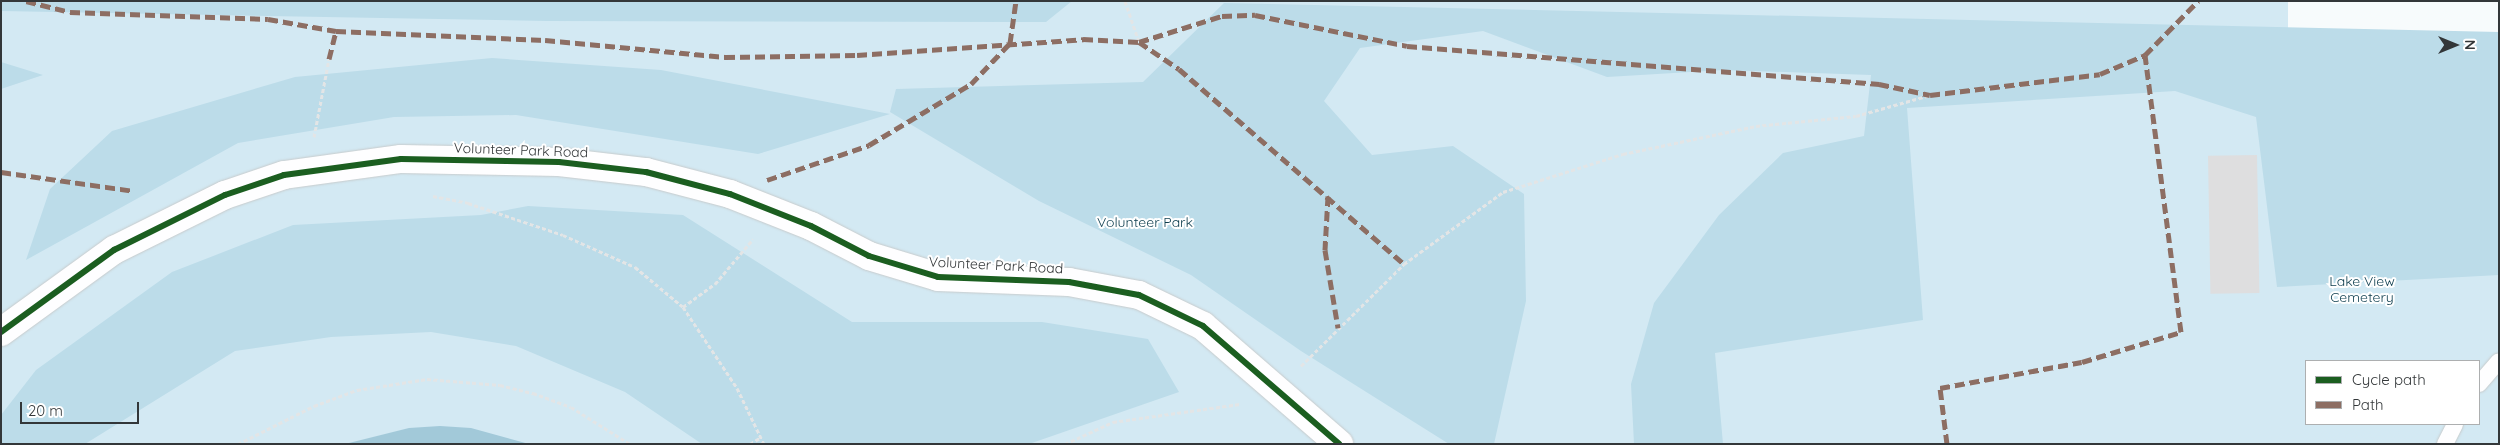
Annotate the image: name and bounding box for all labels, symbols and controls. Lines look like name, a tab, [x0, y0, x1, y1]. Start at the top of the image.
north arrow	[2430, 20, 2480, 70]
text: N	[2461, 40, 2479, 50]
street label: Volunteer Park Road	[453, 139, 589, 161]
park label: Volunteer Park	[1097, 214, 1193, 230]
street label: Volunteer Park Road	[928, 253, 1064, 277]
park label: Lake View Cemetery	[2329, 273, 2395, 306]
legend	[2305, 360, 2480, 425]
text: Cycle path	[2352, 370, 2426, 389]
scale bar	[22, 392, 141, 424]
text: Path	[2352, 395, 2384, 414]
text: 20 m	[28, 401, 63, 420]

